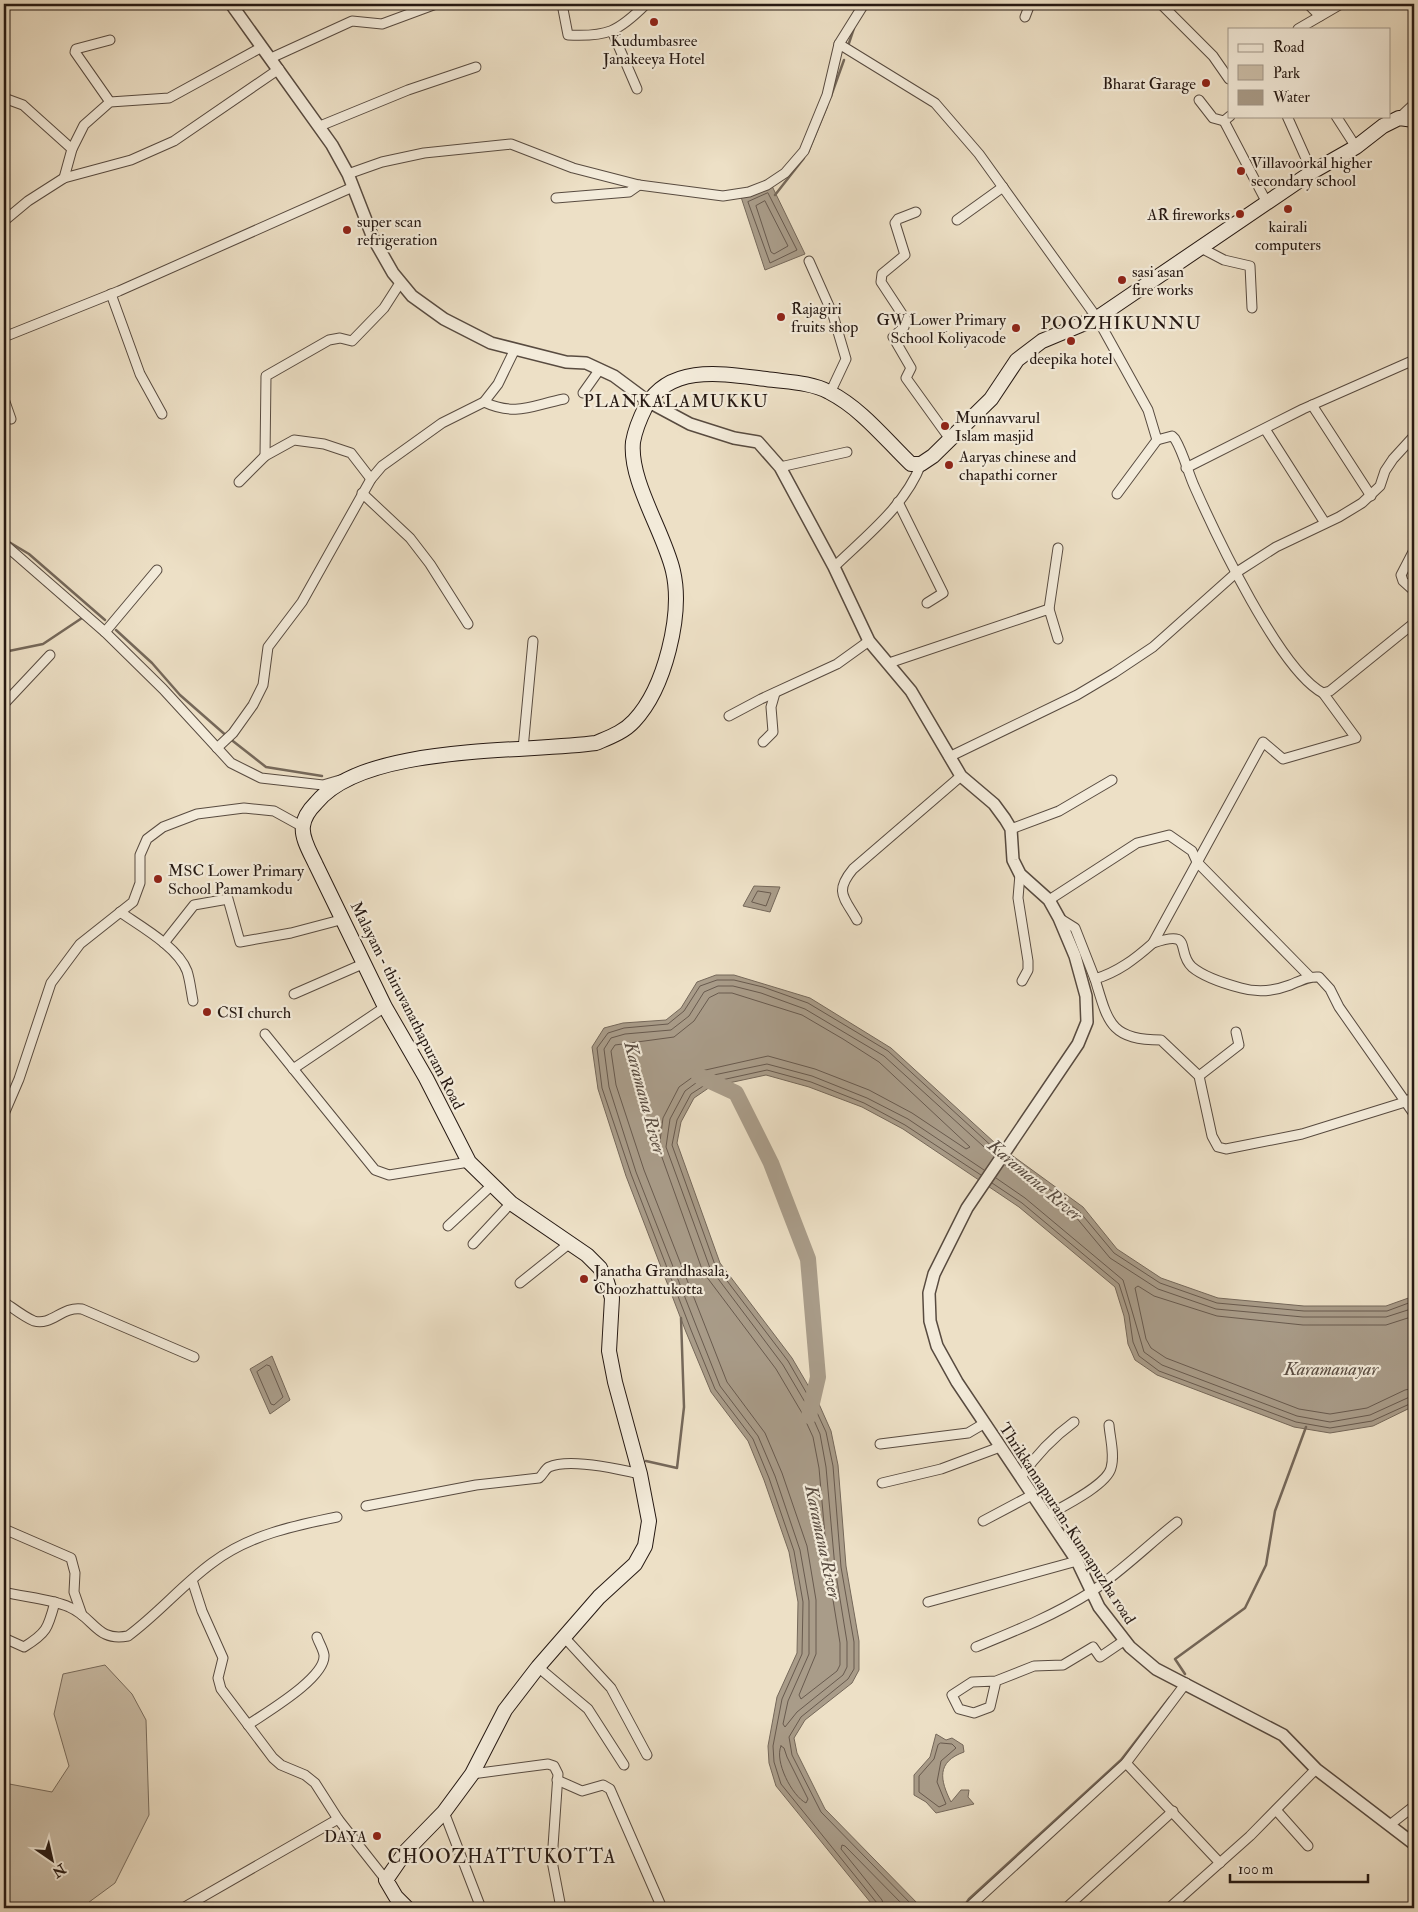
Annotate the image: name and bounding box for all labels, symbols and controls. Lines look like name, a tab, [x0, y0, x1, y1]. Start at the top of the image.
marker: Kudumbasree Janakeeya Hotel	[648, 16, 660, 28]
legend	[1228, 28, 1390, 118]
place label: Kudumbasree Janakeeya Hotel	[602, 31, 705, 70]
text: Road	[1273, 38, 1305, 57]
text: Park	[1273, 64, 1300, 83]
place label: Bharat Garage	[1102, 74, 1196, 94]
marker: Bharat Garage	[1200, 77, 1212, 89]
text: Water	[1272, 88, 1310, 107]
place label: Villavoorkal higher secondary school	[1251, 153, 1372, 191]
marker: Villavoorkal higher secondary school	[1235, 165, 1247, 177]
marker: kairali computers	[1282, 203, 1294, 215]
place label: AR fireworks	[1146, 205, 1230, 225]
marker: AR fireworks	[1234, 208, 1246, 220]
place label: super scan refrigeration	[357, 212, 437, 250]
place label: kairali computers	[1255, 217, 1321, 256]
marker: super scan refrigeration	[341, 224, 353, 236]
place label: sasi asan fire works	[1132, 262, 1193, 300]
marker: sasi asan fire works	[1116, 274, 1128, 286]
place label: Rajagiri fruits shop	[791, 299, 858, 338]
place label: GW Lower Primary School Koliyacode	[876, 310, 1007, 348]
marker: Rajagiri fruits shop	[775, 311, 787, 323]
district label: POOZHIKUNNU	[1040, 312, 1202, 335]
marker: GW Lower Primary School Koliyacode	[1010, 322, 1022, 334]
marker: deepika hotel	[1065, 335, 1077, 347]
place label: deepika hotel	[1029, 349, 1113, 370]
district label: PLANKALAMUKKU	[583, 390, 769, 413]
place label: Munnavvarul Islam masjid	[955, 408, 1040, 446]
marker: Munnavvarul Islam masjid	[939, 420, 951, 432]
place label: Aaryas chinese and chapathi corner	[958, 447, 1076, 486]
marker: Aaryas chinese and chapathi corner	[943, 459, 955, 471]
place label: MSC Lower Primary School Pamamkodu	[168, 861, 305, 899]
marker: MSC Lower Primary School Pamamkodu	[152, 873, 164, 885]
street label: Malayam - thiruvanathapuram Road	[345, 898, 468, 1113]
place label: CSI church	[217, 1003, 292, 1023]
marker: CSI church	[201, 1006, 213, 1018]
water label: Karamana River	[618, 1038, 671, 1158]
water label: Karamana River	[982, 1134, 1087, 1227]
place label: Janatha Grandhasala, Choozhattukotta	[593, 1261, 729, 1299]
marker: Janatha Grandhasala, Choozhattukotta	[578, 1273, 590, 1285]
water label: Karamanayar	[1283, 1358, 1379, 1381]
street label: Thrikkannapuram-Kunnapuzha road	[994, 1419, 1140, 1629]
water label: Karamana River	[799, 1482, 846, 1602]
place label: DAYA	[324, 1827, 367, 1847]
marker: DAYA	[371, 1830, 383, 1842]
north arrow	[28, 1834, 78, 1884]
district label: CHOOZHATTUKOTTA	[387, 1845, 617, 1869]
scale bar	[1230, 1852, 1368, 1884]
text: N	[49, 1859, 70, 1881]
text: 100 m	[1238, 1860, 1274, 1879]

